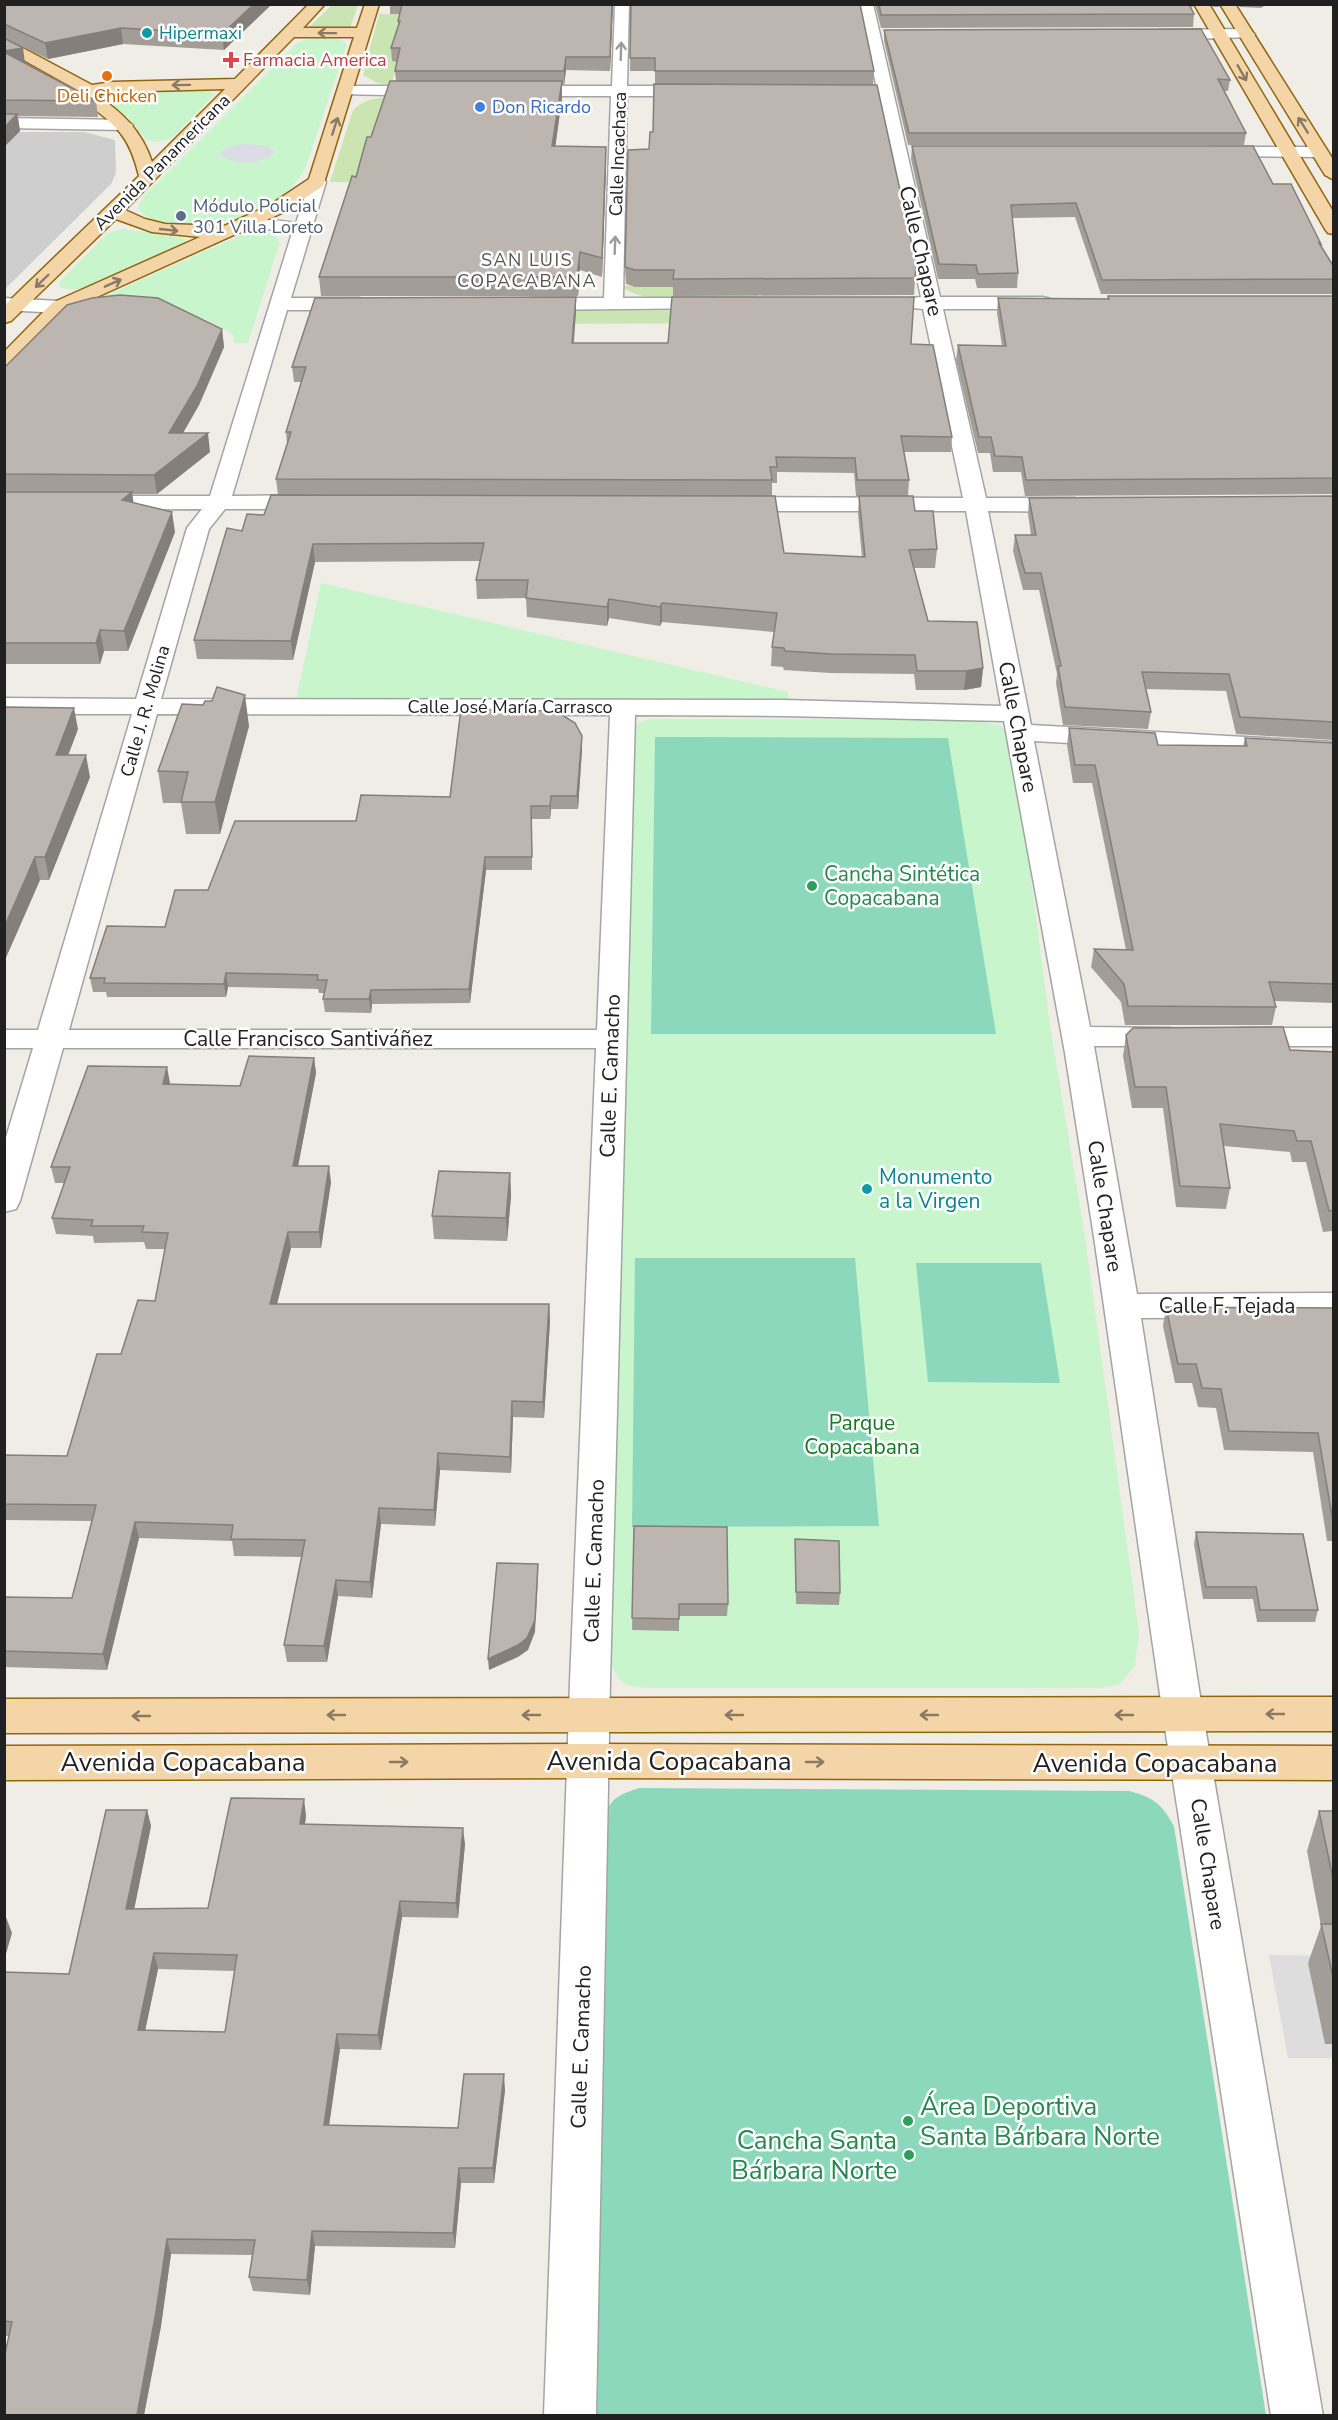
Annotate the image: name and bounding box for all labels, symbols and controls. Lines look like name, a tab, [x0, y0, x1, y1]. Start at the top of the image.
place label: Hipermaxi	[159, 21, 242, 45]
marker: Hipermaxi	[140, 26, 154, 40]
one-way arrow	[318, 27, 338, 39]
one-way arrow	[615, 41, 627, 61]
place label: Farmacia America	[243, 48, 387, 72]
marker: Farmacia America	[224, 53, 238, 67]
one-way arrow	[1237, 64, 1249, 81]
marker: Deli Chicken	[100, 69, 114, 83]
one-way arrow	[171, 79, 191, 91]
place label: Deli Chicken	[57, 84, 157, 108]
street label: Avenida Panamericana	[89, 89, 235, 235]
street label: Calle Incachaca	[604, 91, 632, 217]
place label: Don Ricardo	[492, 95, 591, 119]
marker: Don Ricardo	[473, 100, 487, 114]
one-way arrow	[331, 117, 342, 136]
one-way arrow	[1296, 117, 1308, 134]
street label: Calle Chapare	[892, 183, 950, 319]
place label: Módulo Policial 301 Villa Loreto	[193, 194, 323, 239]
marker: Módulo Policial 301 Villa Loreto	[174, 209, 188, 223]
one-way arrow	[158, 224, 178, 235]
one-way arrow	[609, 236, 620, 256]
district label: SAN LUIS COPACABANA	[457, 248, 597, 293]
one-way arrow	[35, 273, 50, 287]
one-way arrow	[103, 277, 121, 288]
street label: Calle J. R. Molina	[115, 642, 175, 780]
street label: Calle Chapare	[992, 659, 1044, 795]
street label: Calle José María Carrasco	[407, 695, 613, 719]
place label: Cancha Sintética Copacabana	[824, 860, 980, 912]
marker: Cancha Sintética Copacabana	[805, 879, 819, 893]
street label: Calle E. Camacho	[593, 994, 627, 1158]
street label: Calle Francisco Santiváñez	[183, 1025, 433, 1053]
street label: Calle Chapare	[1081, 1138, 1129, 1274]
place label: Monumento a la Virgen	[879, 1163, 992, 1215]
marker: Monumento a la Virgen	[860, 1182, 874, 1196]
street label: Calle F. Tejada	[1159, 1292, 1295, 1320]
park label: Parque Copacabana	[804, 1409, 920, 1461]
street label: Calle E. Camacho	[577, 1479, 611, 1643]
one-way arrow	[1266, 1708, 1286, 1720]
one-way arrow	[327, 1709, 347, 1721]
one-way arrow	[522, 1709, 542, 1721]
one-way arrow	[725, 1709, 745, 1721]
one-way arrow	[920, 1709, 940, 1721]
one-way arrow	[1115, 1709, 1135, 1721]
one-way arrow	[132, 1710, 152, 1722]
street label: Avenida Copacabana	[547, 1744, 791, 1779]
street label: Avenida Copacabana	[61, 1745, 305, 1780]
street label: Avenida Copacabana	[1033, 1746, 1277, 1781]
one-way arrow	[388, 1756, 408, 1768]
one-way arrow	[805, 1756, 825, 1768]
street label: Calle Chapare	[1184, 1796, 1232, 1932]
street label: Calle E. Camacho	[564, 1965, 598, 2129]
place label: Área Deportiva Santa Bárbara Norte	[920, 2089, 1160, 2154]
marker: Área Deportiva Santa Bárbara Norte	[901, 2114, 915, 2128]
place label: Cancha Santa Bárbara Norte	[731, 2123, 897, 2188]
marker: Cancha Santa Bárbara Norte	[902, 2148, 916, 2162]

